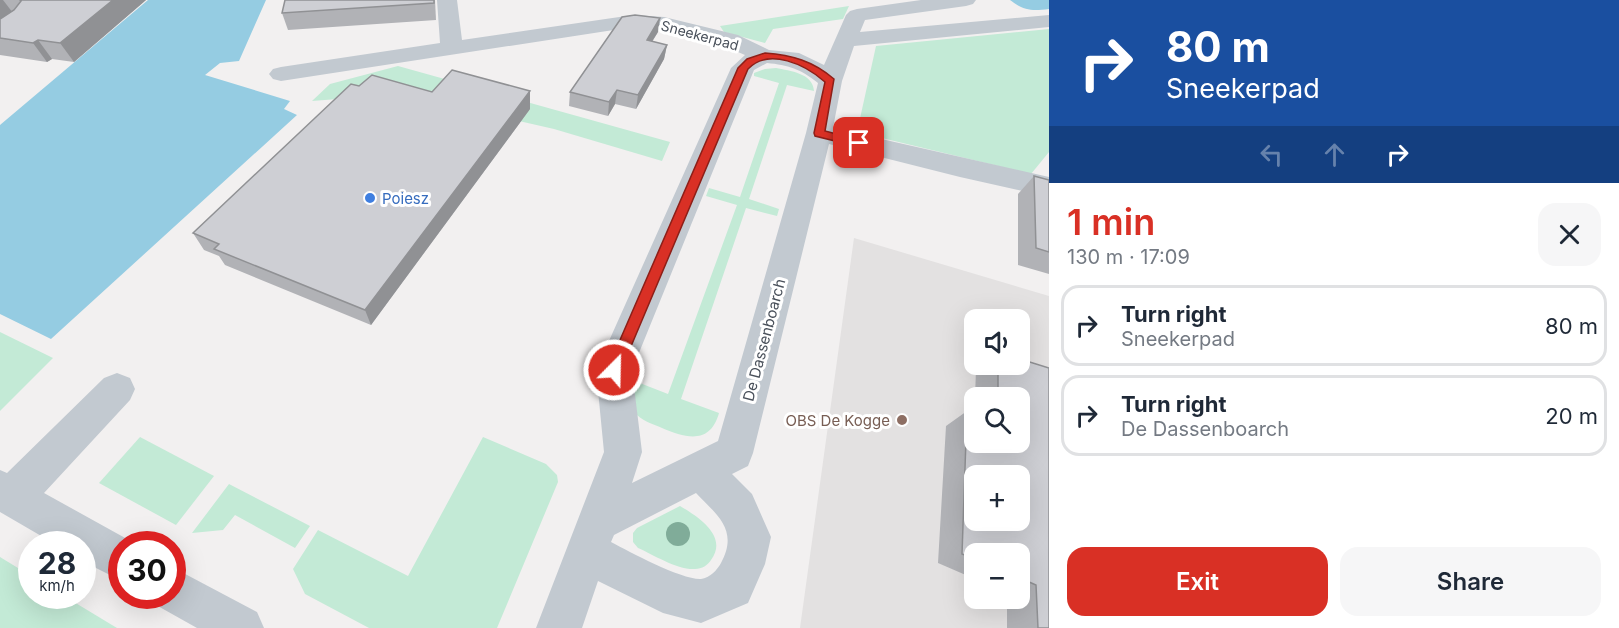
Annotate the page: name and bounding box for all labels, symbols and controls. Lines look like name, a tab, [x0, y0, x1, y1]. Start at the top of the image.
street label: Sneekerpad	[659, 16, 741, 54]
text: 80 m	[1166, 21, 1270, 72]
icon: right	[1067, 24, 1145, 102]
text: Sneekerpad	[1166, 72, 1320, 105]
pin	[833, 117, 884, 168]
icon: arrive	[842, 126, 875, 159]
icon: left	[1255, 138, 1288, 171]
icon: ahead	[1318, 138, 1351, 171]
icon: right	[1381, 138, 1414, 171]
place label: Poiesz	[382, 189, 429, 208]
marker: Poiesz	[363, 191, 377, 205]
text: 1 min	[1067, 200, 1155, 244]
button: close	[1538, 203, 1601, 266]
text: 130 m · 17:09	[1067, 245, 1190, 269]
street label: De Dassenboarch	[739, 277, 789, 403]
text: Turn right	[1121, 301, 1227, 327]
map controls	[964, 309, 1030, 609]
button: sound	[964, 309, 1030, 375]
icon: right	[1070, 309, 1103, 342]
text: 80 m	[1545, 313, 1598, 339]
text: Sneekerpad	[1121, 327, 1235, 351]
position arrow	[582, 338, 646, 402]
button: search	[964, 387, 1030, 453]
text: Turn right	[1121, 391, 1227, 417]
icon: right	[1070, 399, 1103, 432]
text: 20 m	[1545, 403, 1598, 429]
place label: OBS De Kogge	[785, 411, 890, 430]
marker: OBS De Kogge	[895, 413, 909, 427]
text: De Dassenboarch	[1121, 417, 1289, 441]
button: +	[964, 465, 1030, 531]
speed limit sign: 30	[108, 531, 186, 609]
button: −	[964, 543, 1030, 609]
text: 28	[38, 545, 76, 581]
button: Exit	[1067, 547, 1328, 616]
button: Share	[1340, 547, 1601, 616]
text: km/h	[39, 576, 75, 595]

